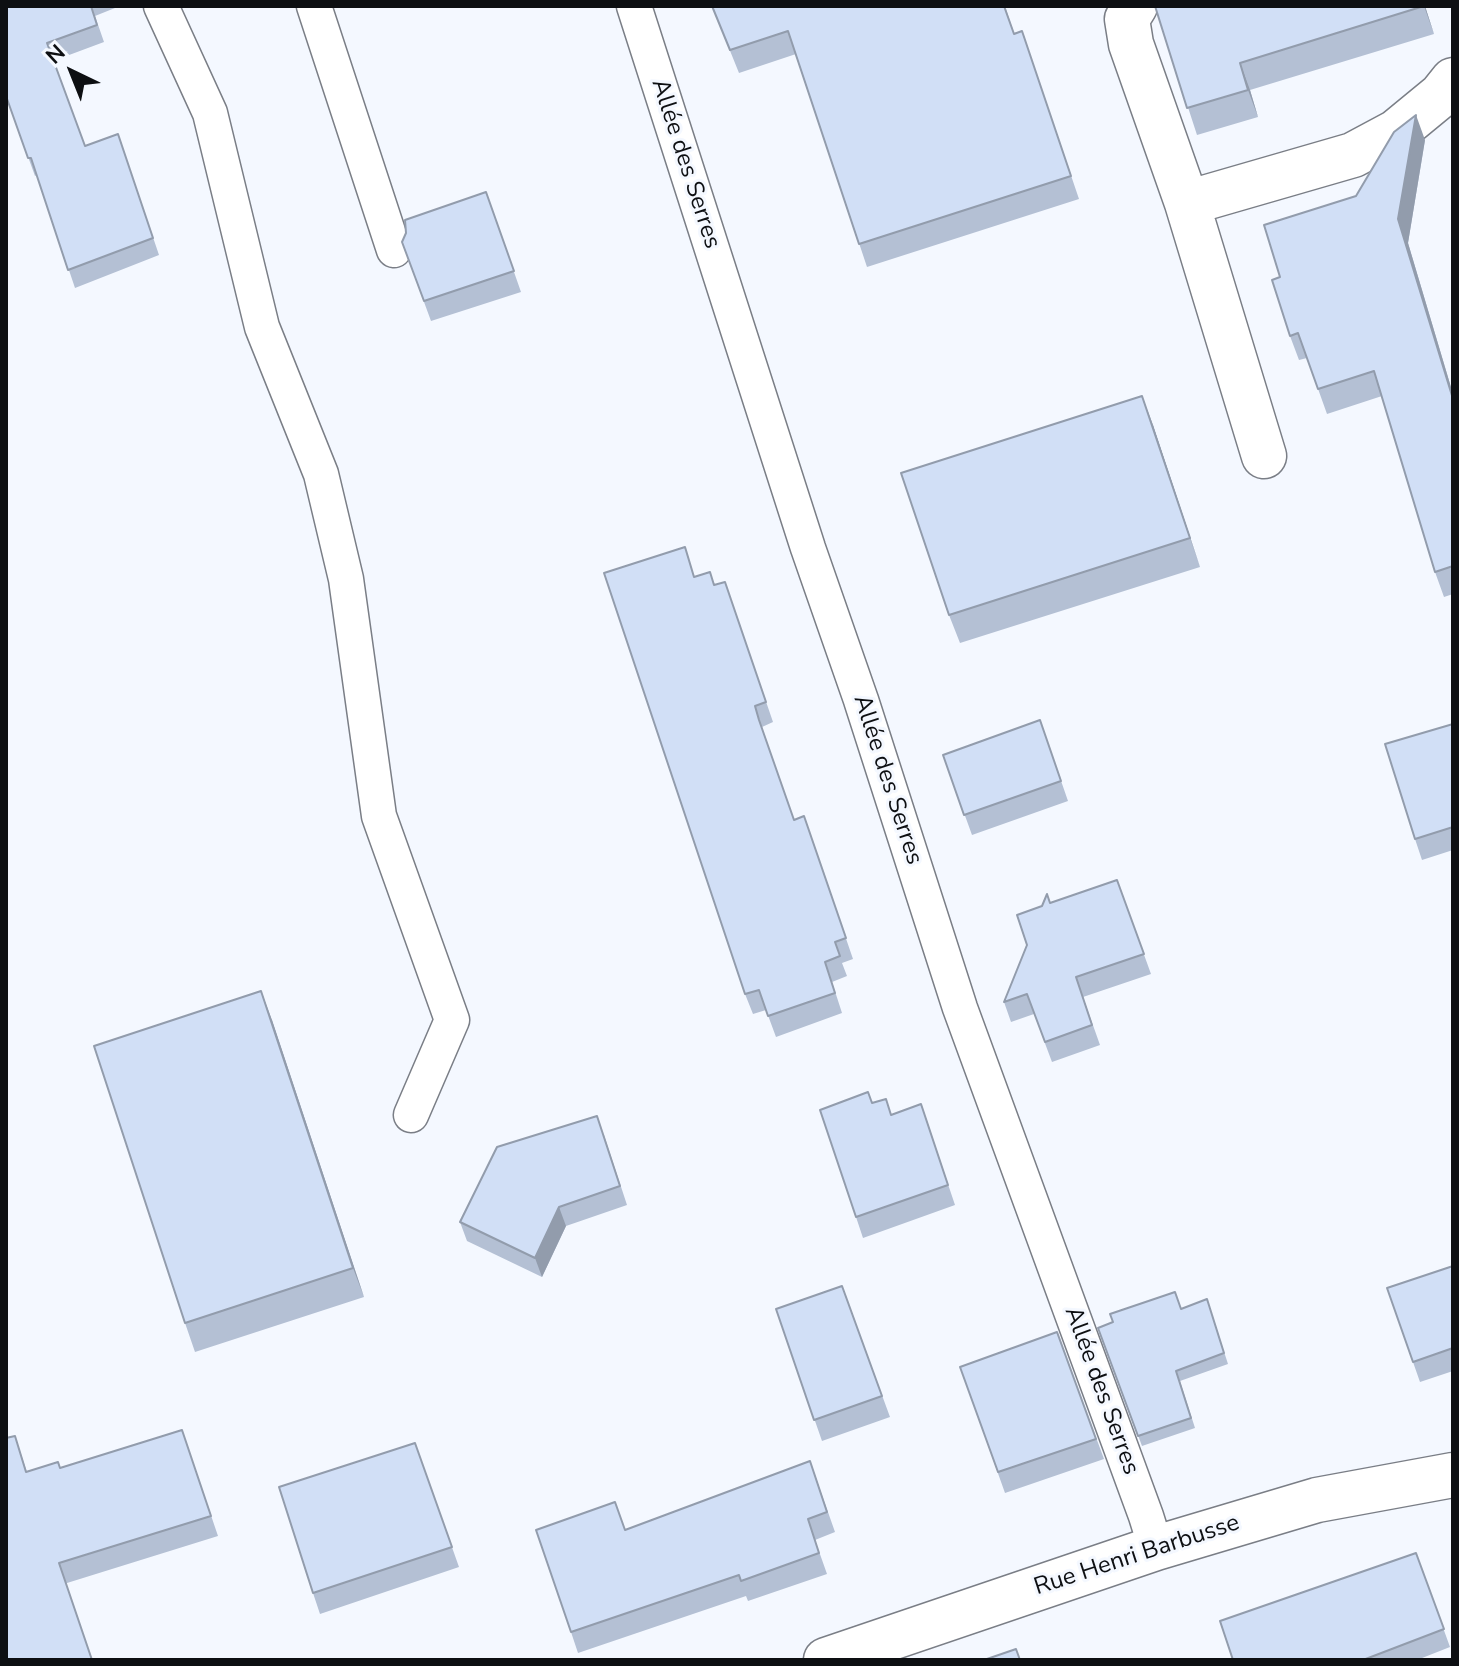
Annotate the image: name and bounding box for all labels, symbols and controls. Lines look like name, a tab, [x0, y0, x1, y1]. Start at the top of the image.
north arrow	[32, 32, 112, 112]
text: N	[39, 38, 72, 71]
street label: Allée des Serres	[644, 76, 726, 252]
street label: Allée des Serres	[846, 692, 928, 868]
street label: Allée des Serres	[1057, 1303, 1145, 1479]
street label: Rue Henri Barbusse	[1031, 1509, 1243, 1603]

